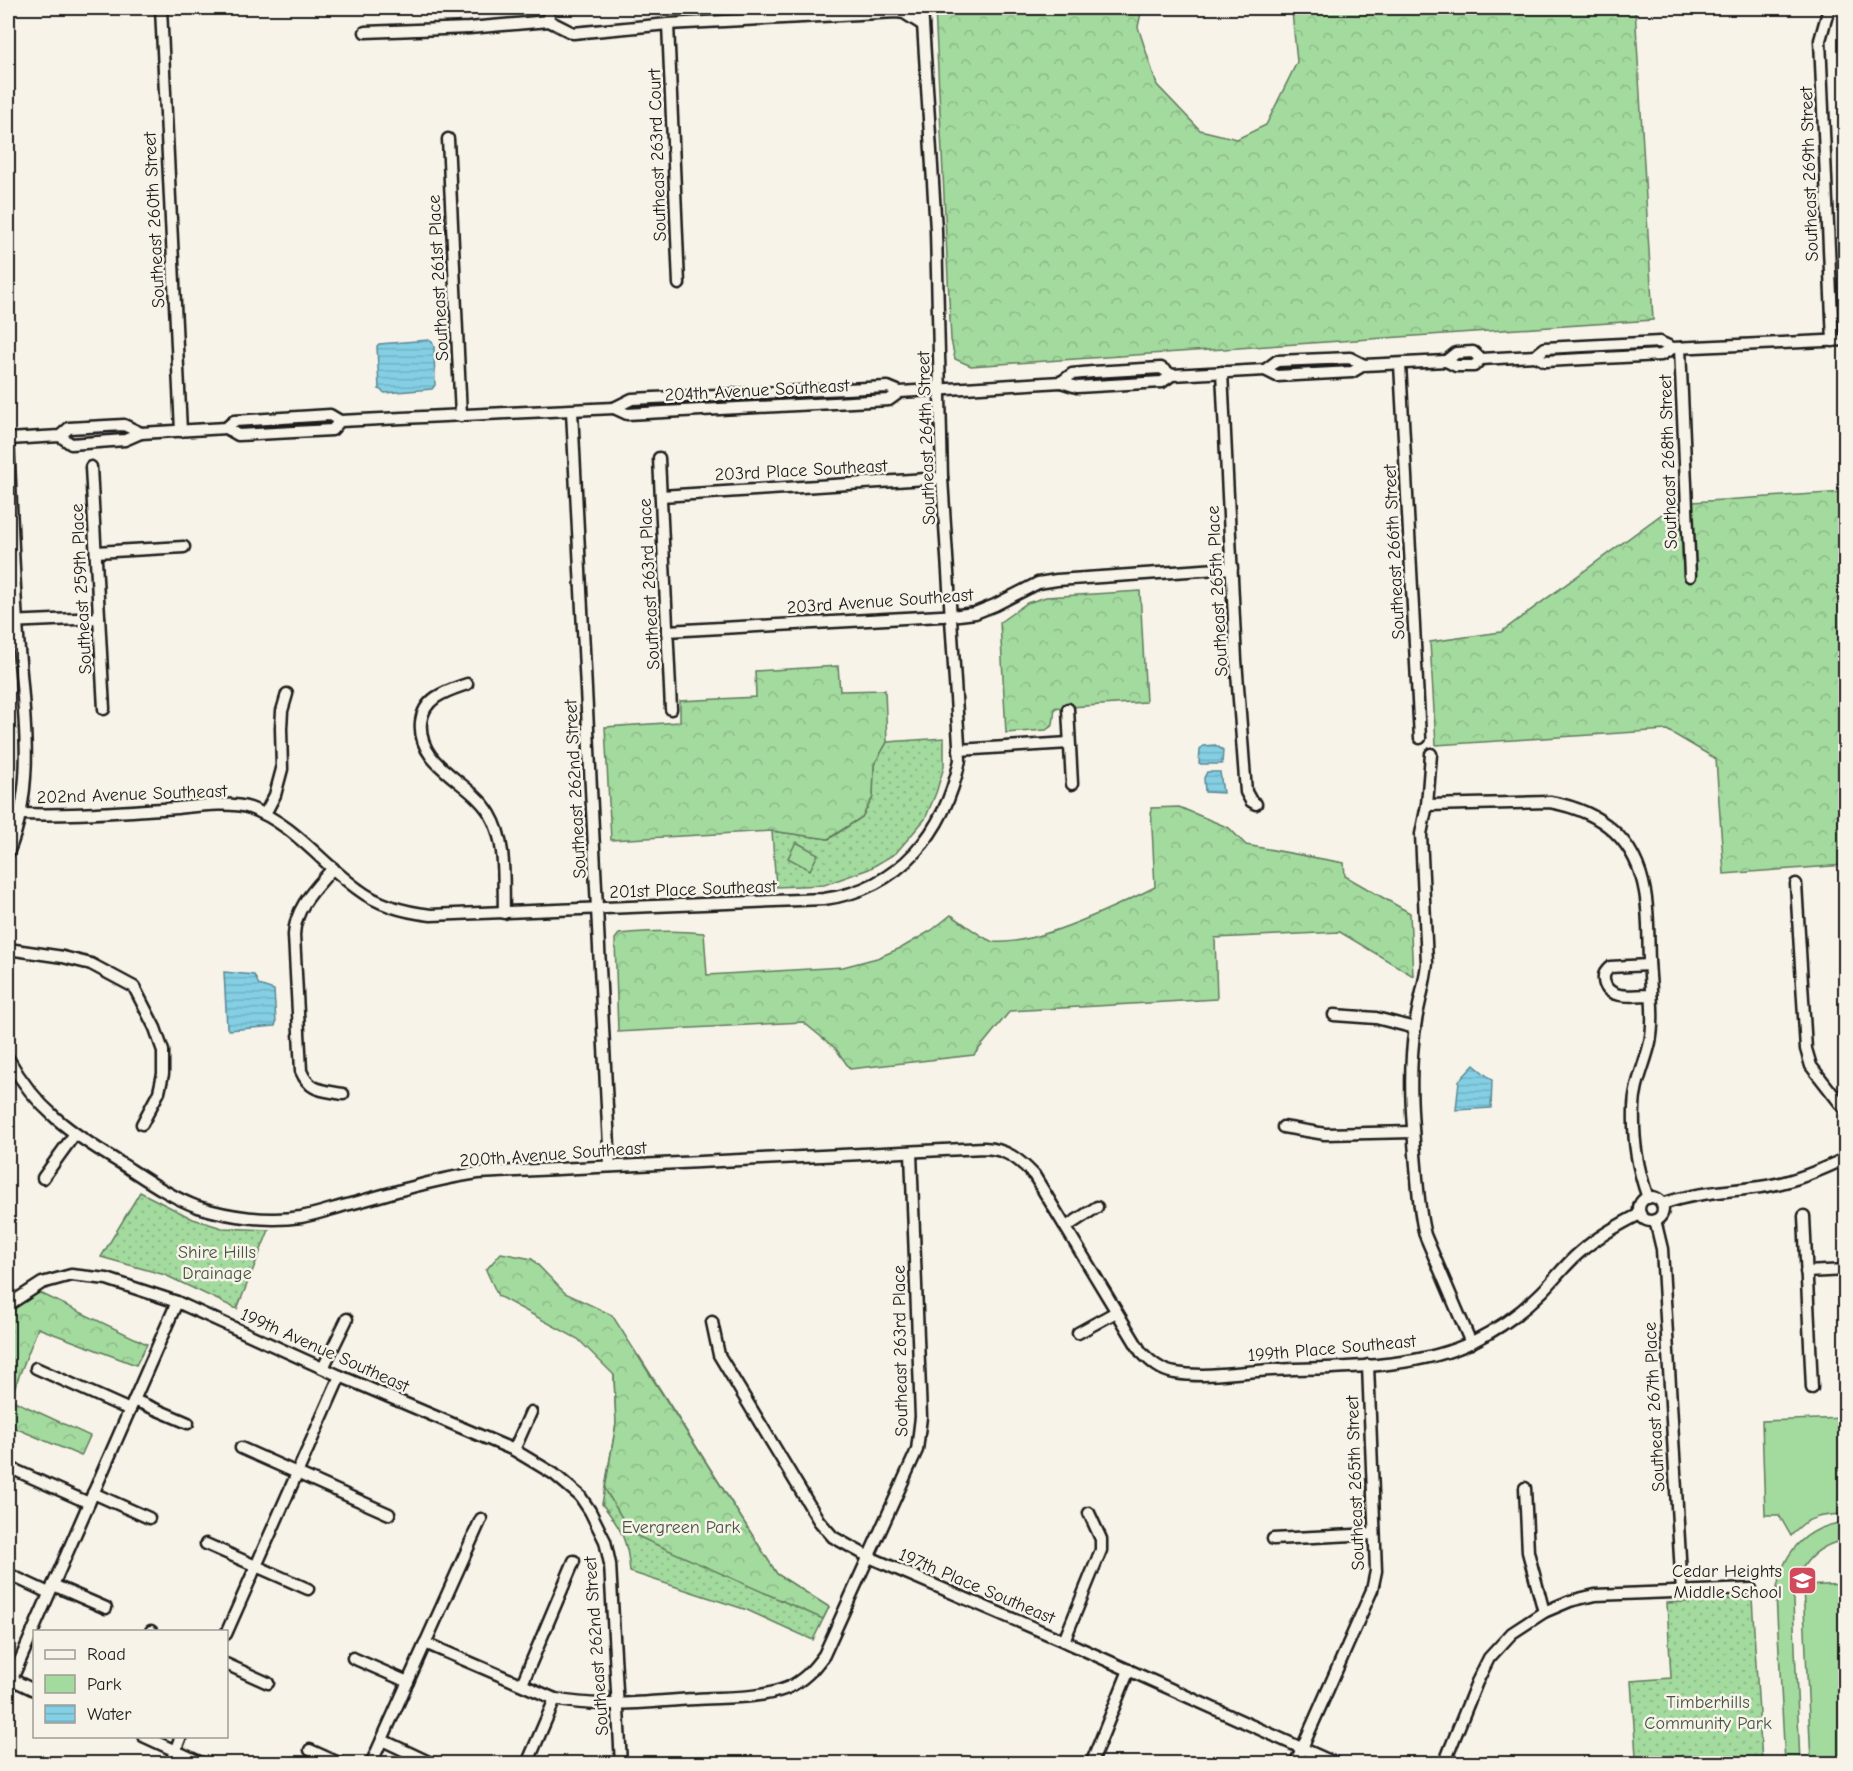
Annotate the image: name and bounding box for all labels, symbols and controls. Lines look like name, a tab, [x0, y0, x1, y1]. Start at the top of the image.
street label: Southeast 263rd Court	[644, 67, 671, 242]
street label: Southeast 269th Street	[1796, 85, 1823, 262]
street label: Southeast 260th Street	[139, 130, 170, 309]
street label: Southeast 261st Place	[424, 194, 453, 362]
street label: Southeast 264th Street	[913, 350, 940, 525]
street label: Southeast 268th Street	[1655, 373, 1682, 550]
street label: 204th Avenue Southeast	[664, 375, 851, 406]
street label: 203rd Place Southeast	[714, 455, 889, 486]
street label: Southeast 266th Street	[1379, 463, 1410, 640]
street label: Southeast 263rd Place	[635, 498, 664, 670]
street label: Southeast 259th Place	[67, 503, 96, 675]
street label: Southeast 265th Place	[1203, 505, 1232, 677]
street label: 203rd Avenue Southeast	[786, 584, 975, 618]
street label: Southeast 262nd Street	[560, 698, 591, 879]
street label: 202nd Avenue Southeast	[36, 781, 228, 808]
street label: 201st Place Southeast	[609, 876, 778, 903]
street label: 200th Avenue Southeast	[459, 1137, 648, 1172]
park label: Shire Hills Drainage	[178, 1242, 256, 1284]
street label: Southeast 263rd Place	[889, 1265, 912, 1437]
street label: 199th Avenue Southeast	[237, 1304, 413, 1397]
street label: Southeast 267th Place	[1640, 1322, 1669, 1492]
street label: 199th Place Southeast	[1247, 1331, 1418, 1366]
street label: Southeast 265th Street	[1342, 1394, 1369, 1571]
park label: Evergreen Park	[622, 1517, 741, 1538]
street label: 197th Place Southeast	[896, 1544, 1059, 1629]
street label: Southeast 262nd Street	[580, 1555, 613, 1736]
place label: Cedar Heights Middle School	[1672, 1561, 1782, 1603]
school or university icon: Cedar Heights Middle School	[1787, 1565, 1819, 1597]
legend	[33, 1630, 228, 1738]
text: Road	[87, 1644, 126, 1665]
text: Park	[87, 1674, 122, 1695]
park label: Timberhills Community Park	[1644, 1692, 1772, 1734]
text: Water	[87, 1704, 132, 1725]

